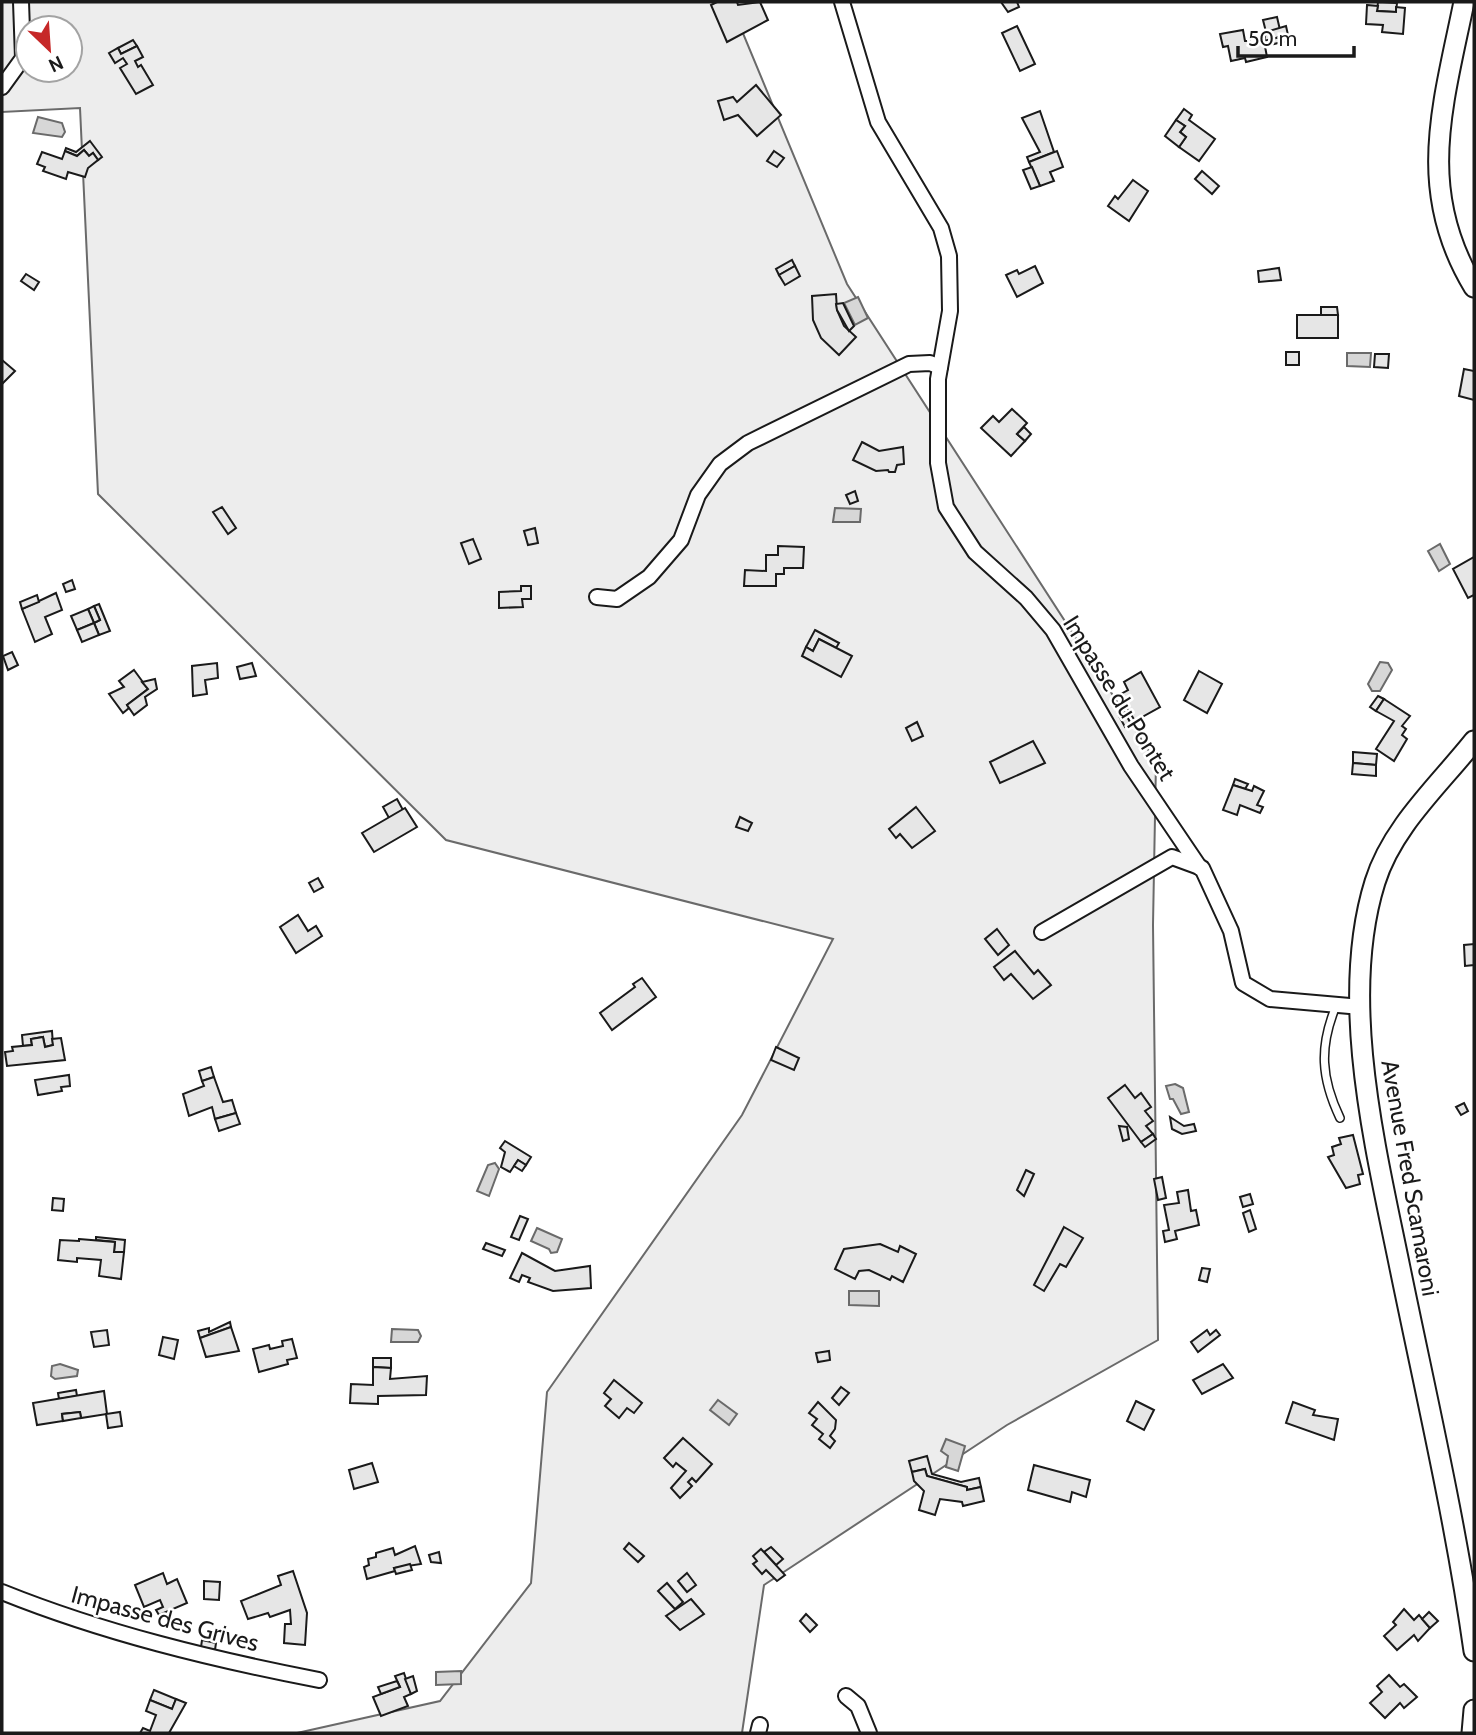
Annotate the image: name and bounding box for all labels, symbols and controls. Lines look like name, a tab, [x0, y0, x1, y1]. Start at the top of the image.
north arrow	[14, 14, 84, 84]
scale bar	[1238, 14, 1354, 58]
text: 50 m	[1248, 26, 1297, 51]
text: N	[45, 51, 67, 77]
street label: Impasse du Pontet	[1057, 610, 1182, 786]
street label: Avenue Fred Scamaroni	[1375, 1058, 1446, 1298]
street label: Impasse des Grives	[68, 1580, 262, 1657]

